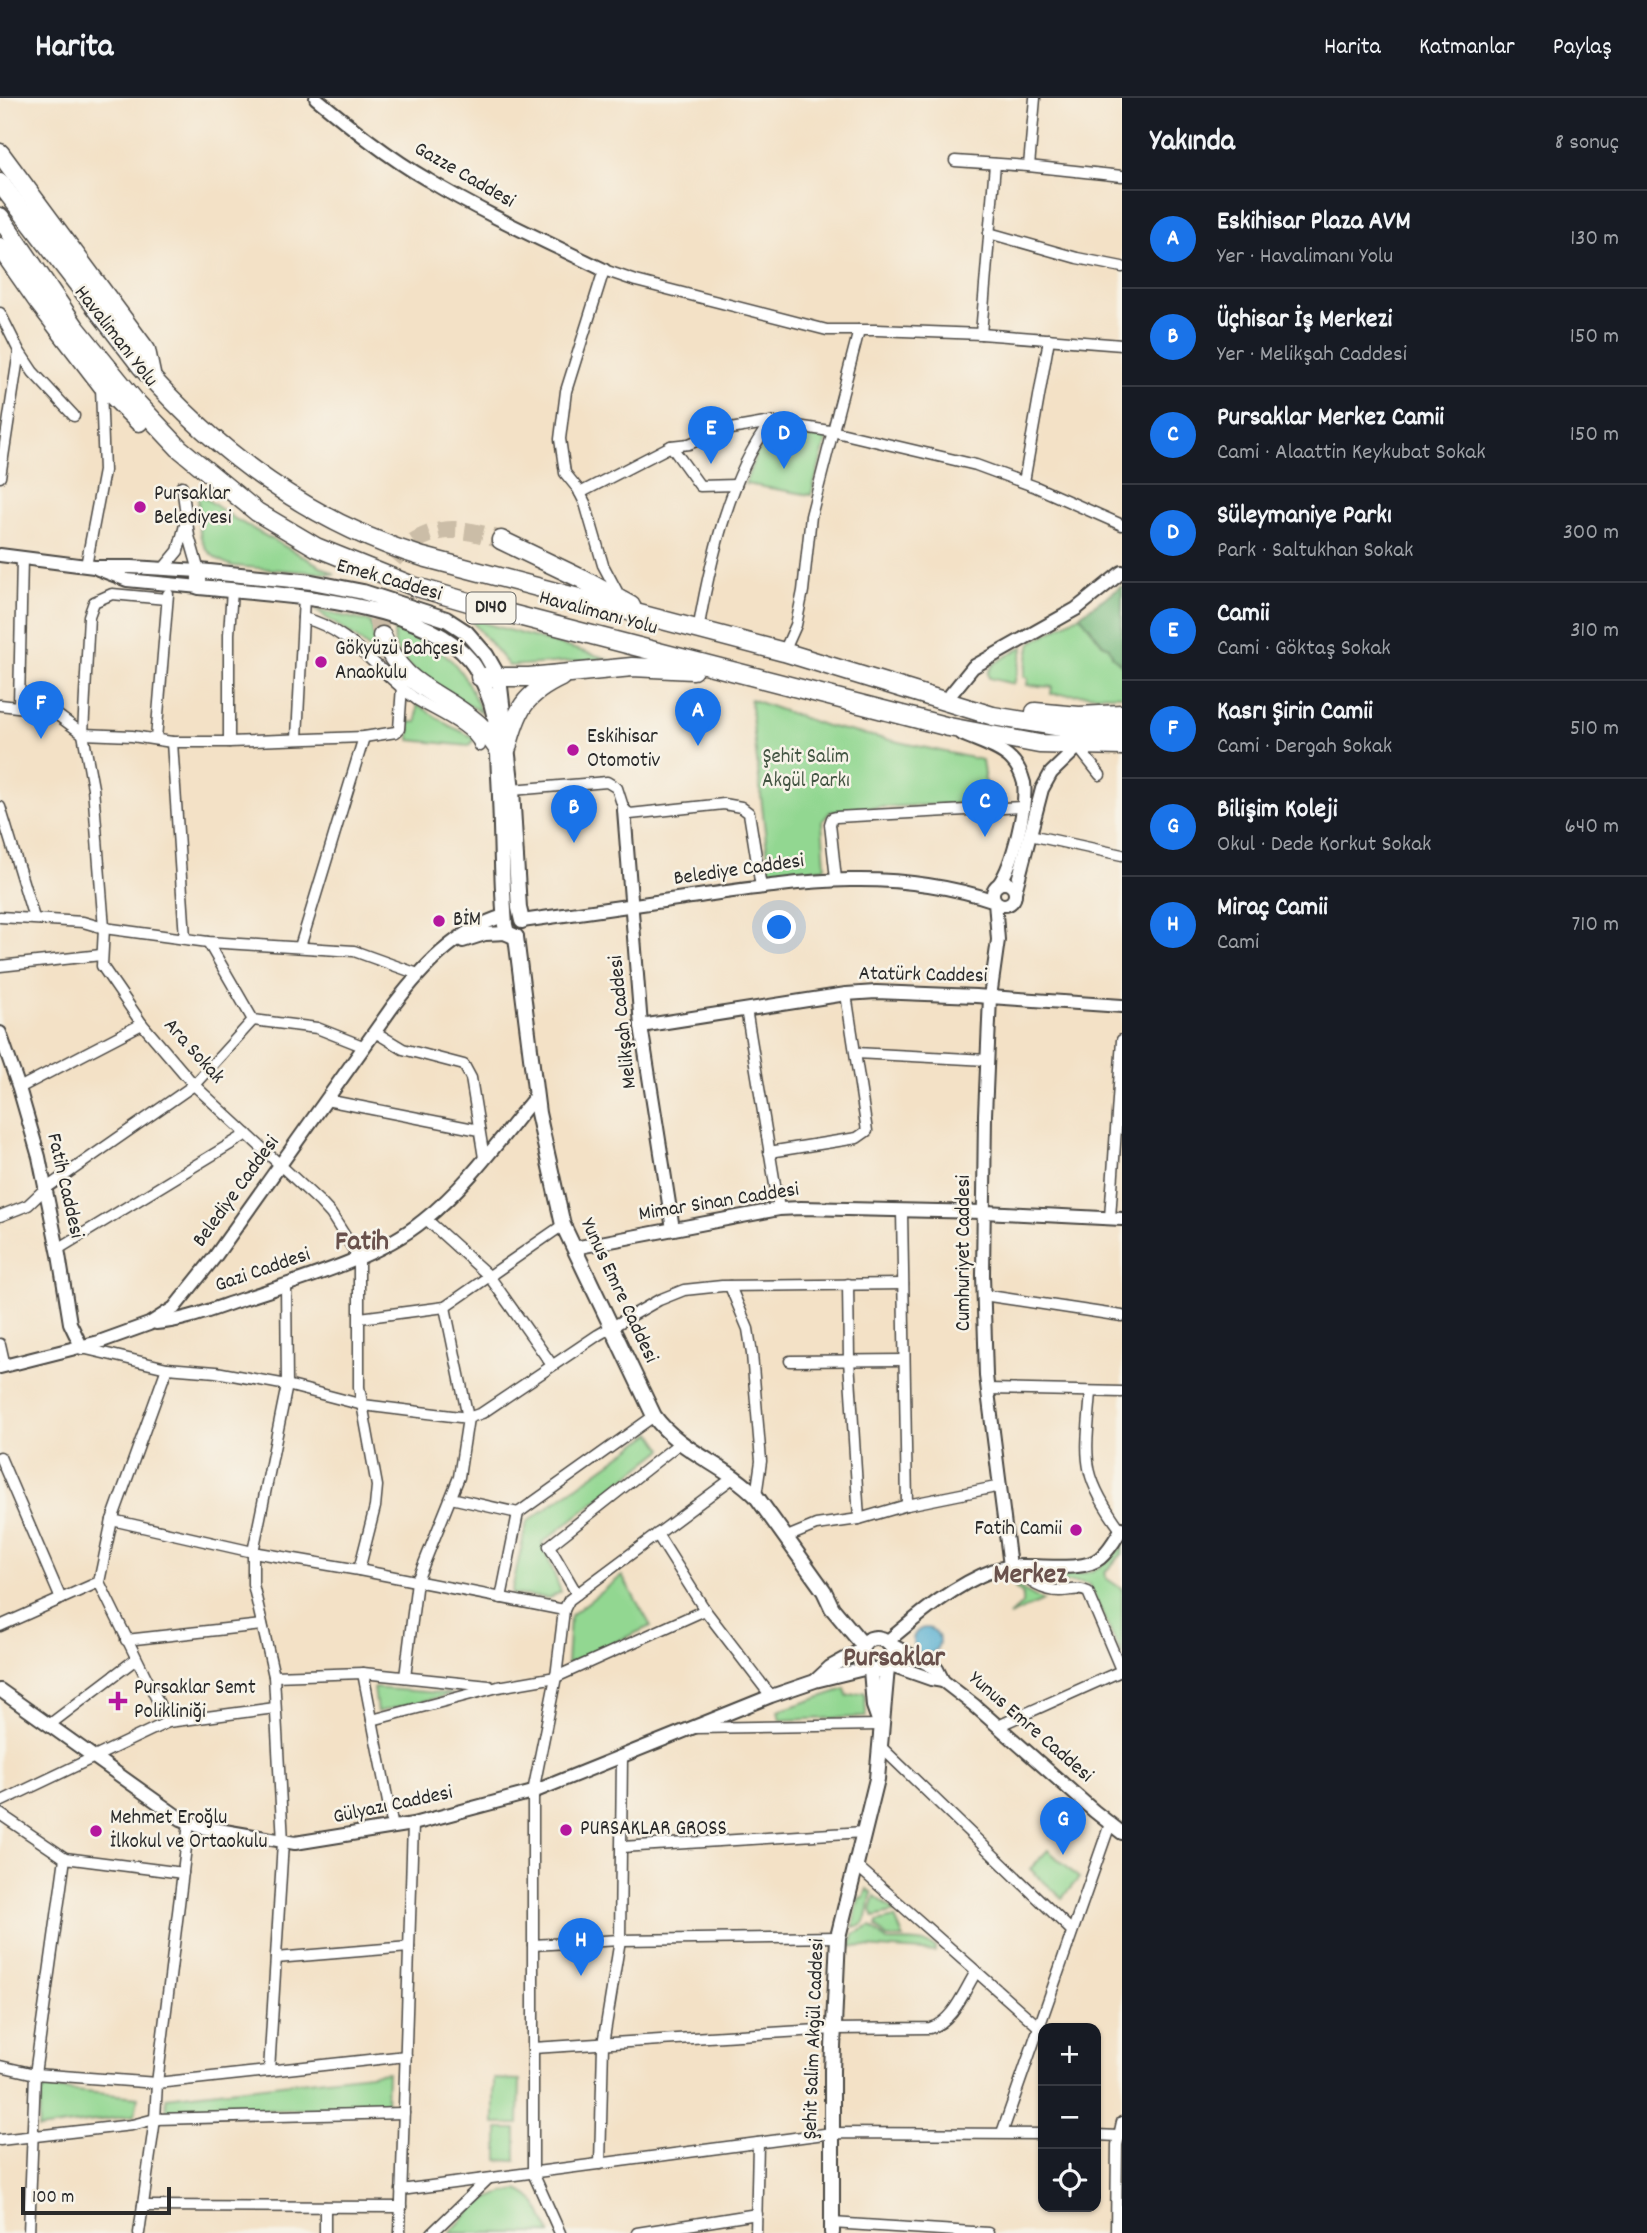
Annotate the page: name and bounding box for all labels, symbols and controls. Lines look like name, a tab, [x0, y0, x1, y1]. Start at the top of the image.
text: Harita	[35, 25, 113, 72]
text: Harita	[1324, 31, 1381, 65]
text: Katmanlar	[1419, 31, 1515, 65]
text: Paylaş	[1553, 31, 1612, 65]
text: Yakında	[1150, 122, 1235, 165]
text: 8 sonuç	[1555, 127, 1619, 160]
street label: Gazze Caddesi	[408, 135, 520, 217]
text: Eskihisar Plaza AVM	[1217, 204, 1411, 241]
text: A	[1167, 223, 1179, 256]
text: 130 m	[1570, 223, 1619, 256]
text: Yer · Havalimanı Yolu	[1217, 241, 1393, 274]
street label: Havalimanı Yolu	[66, 280, 164, 394]
text: Üçhisar İş Merkezi	[1217, 302, 1392, 339]
text: B	[1168, 321, 1178, 354]
text: 150 m	[1570, 321, 1619, 354]
text: Yer · Melikşah Caddesi	[1217, 339, 1407, 372]
text: Pursaklar Merkez Camii	[1217, 400, 1444, 437]
pin: E	[688, 406, 734, 464]
pin: D	[761, 411, 807, 469]
text: C	[1167, 419, 1179, 452]
text: 150 m	[1570, 419, 1619, 452]
text: Cami · Alaattin Keykubat Sokak	[1217, 437, 1486, 470]
place label: Pursaklar Belediyesi	[154, 480, 232, 534]
text: Süleymaniye Parkı	[1217, 498, 1392, 535]
marker: Pursaklar Belediyesi	[132, 499, 148, 515]
text: D	[1167, 517, 1179, 550]
text: 300 m	[1563, 517, 1619, 550]
text: Park · Saltukhan Sokak	[1217, 535, 1413, 568]
street label: Emek Caddesi	[333, 552, 445, 610]
street label: Havalimanı Yolu	[535, 584, 661, 644]
road number: D140	[466, 593, 516, 624]
text: Camii	[1217, 596, 1269, 633]
text: E	[1168, 615, 1178, 648]
text: 310 m	[1570, 615, 1619, 648]
text: Cami · Göktaş Sokak	[1217, 633, 1391, 666]
place label: Gökyüzü Bahçesi Anaokulu	[335, 635, 463, 689]
marker: Gökyüzü Bahçesi Anaokulu	[313, 654, 329, 670]
pin: F	[18, 681, 64, 739]
pin: A	[675, 688, 721, 746]
text: Kasrı Şirin Camii	[1217, 694, 1373, 731]
text: F	[1168, 713, 1178, 746]
text: 510 m	[1570, 713, 1619, 746]
place label: Eskihisar Otomotiv	[587, 723, 661, 777]
text: Cami · Dergah Sokak	[1217, 731, 1392, 764]
marker: Eskihisar Otomotiv	[565, 742, 581, 758]
park label: Şehit Salim Akgül Parkı	[762, 743, 850, 797]
pin: C	[962, 779, 1008, 837]
pin: B	[551, 785, 597, 843]
text: Bilişim Koleji	[1217, 792, 1338, 829]
text: G	[1167, 811, 1179, 844]
text: 640 m	[1565, 811, 1619, 844]
text: Okul · Dede Korkut Sokak	[1217, 829, 1432, 862]
street label: Belediye Caddesi	[672, 847, 806, 895]
text: Miraç Camii	[1217, 890, 1328, 927]
place label: BİM	[453, 906, 481, 936]
text: H	[1167, 909, 1179, 942]
text: 710 m	[1572, 909, 1619, 942]
your location	[762, 910, 796, 944]
marker: BİM	[431, 913, 447, 929]
text: Cami	[1217, 927, 1259, 960]
street label: Melikşah Caddesi	[602, 954, 646, 1090]
street label: Atatürk Caddesi	[858, 960, 988, 992]
street label: Ara Sokak	[155, 1012, 231, 1092]
street label: Fatih Caddesi	[37, 1130, 91, 1242]
street label: Belediye Caddesi	[186, 1130, 288, 1254]
street label: Mimar Sinan Caddesi	[637, 1175, 802, 1230]
street label: Cumhuriyet Caddesi	[950, 1175, 980, 1331]
street label: Yunus Emre Caddesi	[571, 1214, 665, 1369]
district label: Fatih	[335, 1224, 389, 1264]
street label: Gazi Caddesi	[211, 1241, 315, 1301]
place label: Fatih Camii	[974, 1515, 1062, 1545]
marker: Fatih Camii	[1068, 1522, 1084, 1538]
district label: Merkez	[993, 1557, 1067, 1597]
district label: Pursaklar	[843, 1640, 945, 1680]
street label: Yunus Emre Caddesi	[961, 1665, 1099, 1791]
place label: Pursaklar Semt Polikliniği	[134, 1674, 256, 1728]
marker: Pursaklar Semt Polikliniği	[108, 1691, 128, 1711]
street label: Gülyazı Caddesi	[330, 1779, 456, 1833]
pin: G	[1040, 1797, 1086, 1855]
place label: Mehmet Eroğlu İlkokul ve Ortaokulu	[110, 1804, 268, 1858]
place label: PURSAKLAR GROSS	[580, 1815, 727, 1845]
marker: PURSAKLAR GROSS	[558, 1822, 574, 1838]
marker: Mehmet Eroğlu İlkokul ve Ortaokulu	[88, 1823, 104, 1839]
pin: H	[558, 1918, 604, 1976]
street label: Şehit Salim Akgül Caddesi	[797, 1938, 834, 2140]
map controls	[1038, 2023, 1101, 2212]
button: +	[1038, 2023, 1101, 2086]
button: −	[1038, 2086, 1101, 2149]
button: locate	[1038, 2149, 1101, 2212]
scale bar	[21, 2184, 172, 2216]
text: 100 m	[32, 2185, 74, 2212]

